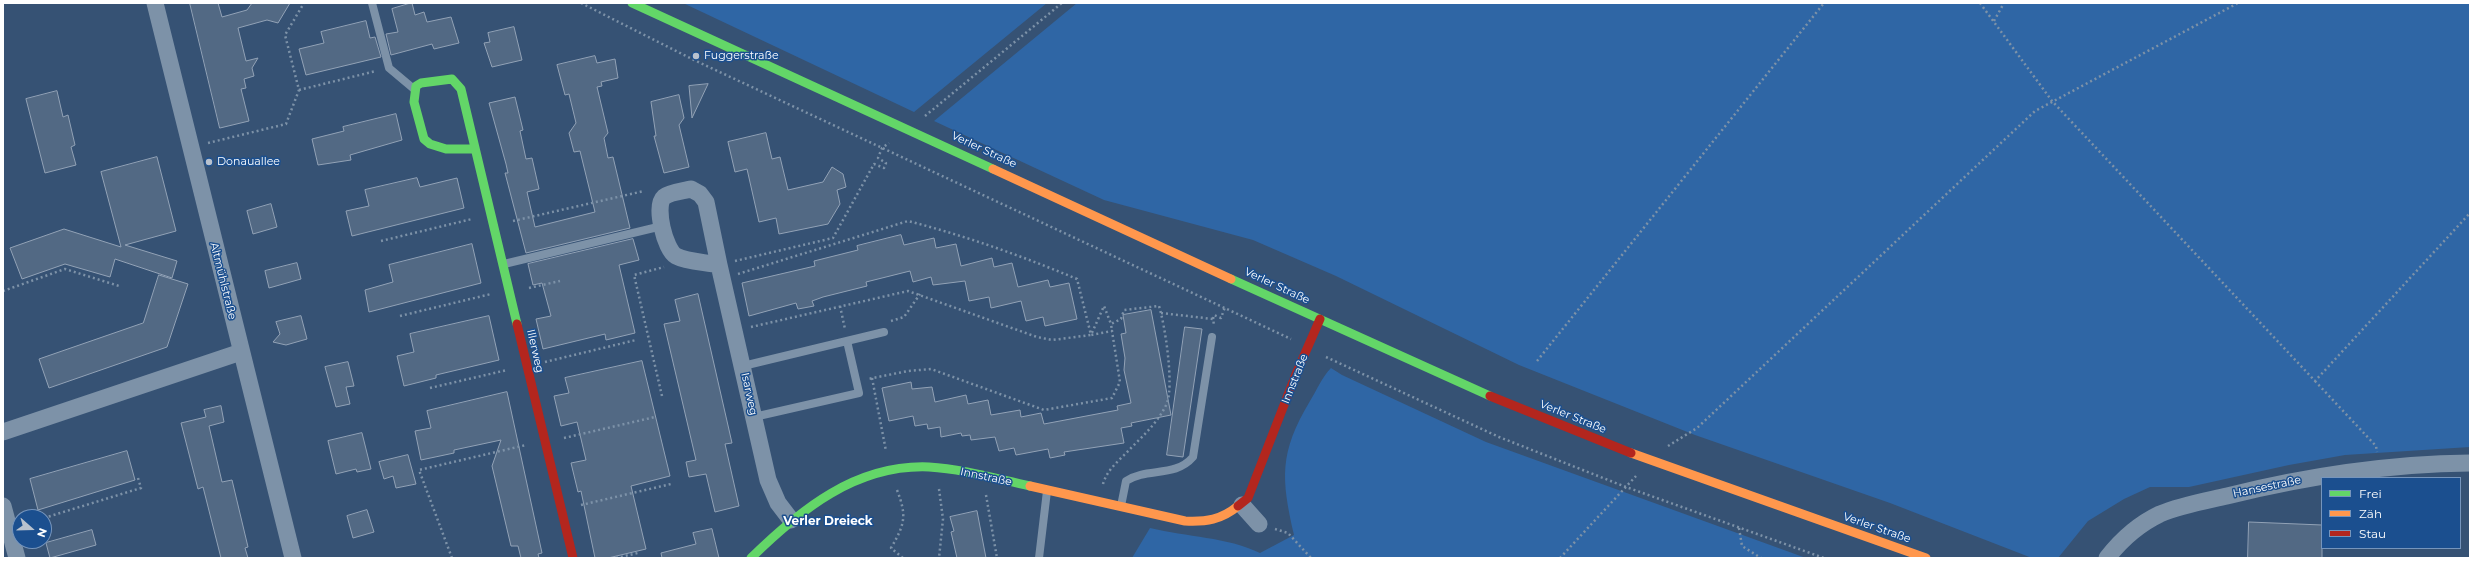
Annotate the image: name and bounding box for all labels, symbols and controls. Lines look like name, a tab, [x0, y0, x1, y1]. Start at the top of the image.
place label: Fuggerstraße	[704, 49, 779, 63]
marker: Fuggerstraße	[691, 51, 701, 61]
street label: Verler Straße	[949, 129, 1019, 171]
place label: Donauallee	[217, 155, 280, 169]
marker: Donauallee	[204, 157, 214, 167]
street label: Altmühlstraße	[207, 241, 239, 321]
street label: Verler Straße	[1242, 265, 1312, 307]
street label: Illerweg	[524, 328, 546, 374]
street label: Innstraße	[1279, 352, 1311, 406]
street label: Isarweg	[738, 371, 760, 417]
street label: Verler Straße	[1538, 398, 1608, 436]
street label: Innstraße	[959, 465, 1013, 489]
street label: Hansestraße	[2232, 473, 2302, 501]
legend	[2321, 477, 2461, 549]
text: Frei	[2359, 486, 2382, 501]
text: Zäh	[2359, 506, 2382, 521]
north arrow	[12, 509, 52, 549]
street label: Verler Straße	[1841, 510, 1913, 546]
district label: Verler Dreieck	[783, 514, 873, 528]
text: N	[34, 526, 50, 539]
text: Stau	[2359, 526, 2386, 541]

